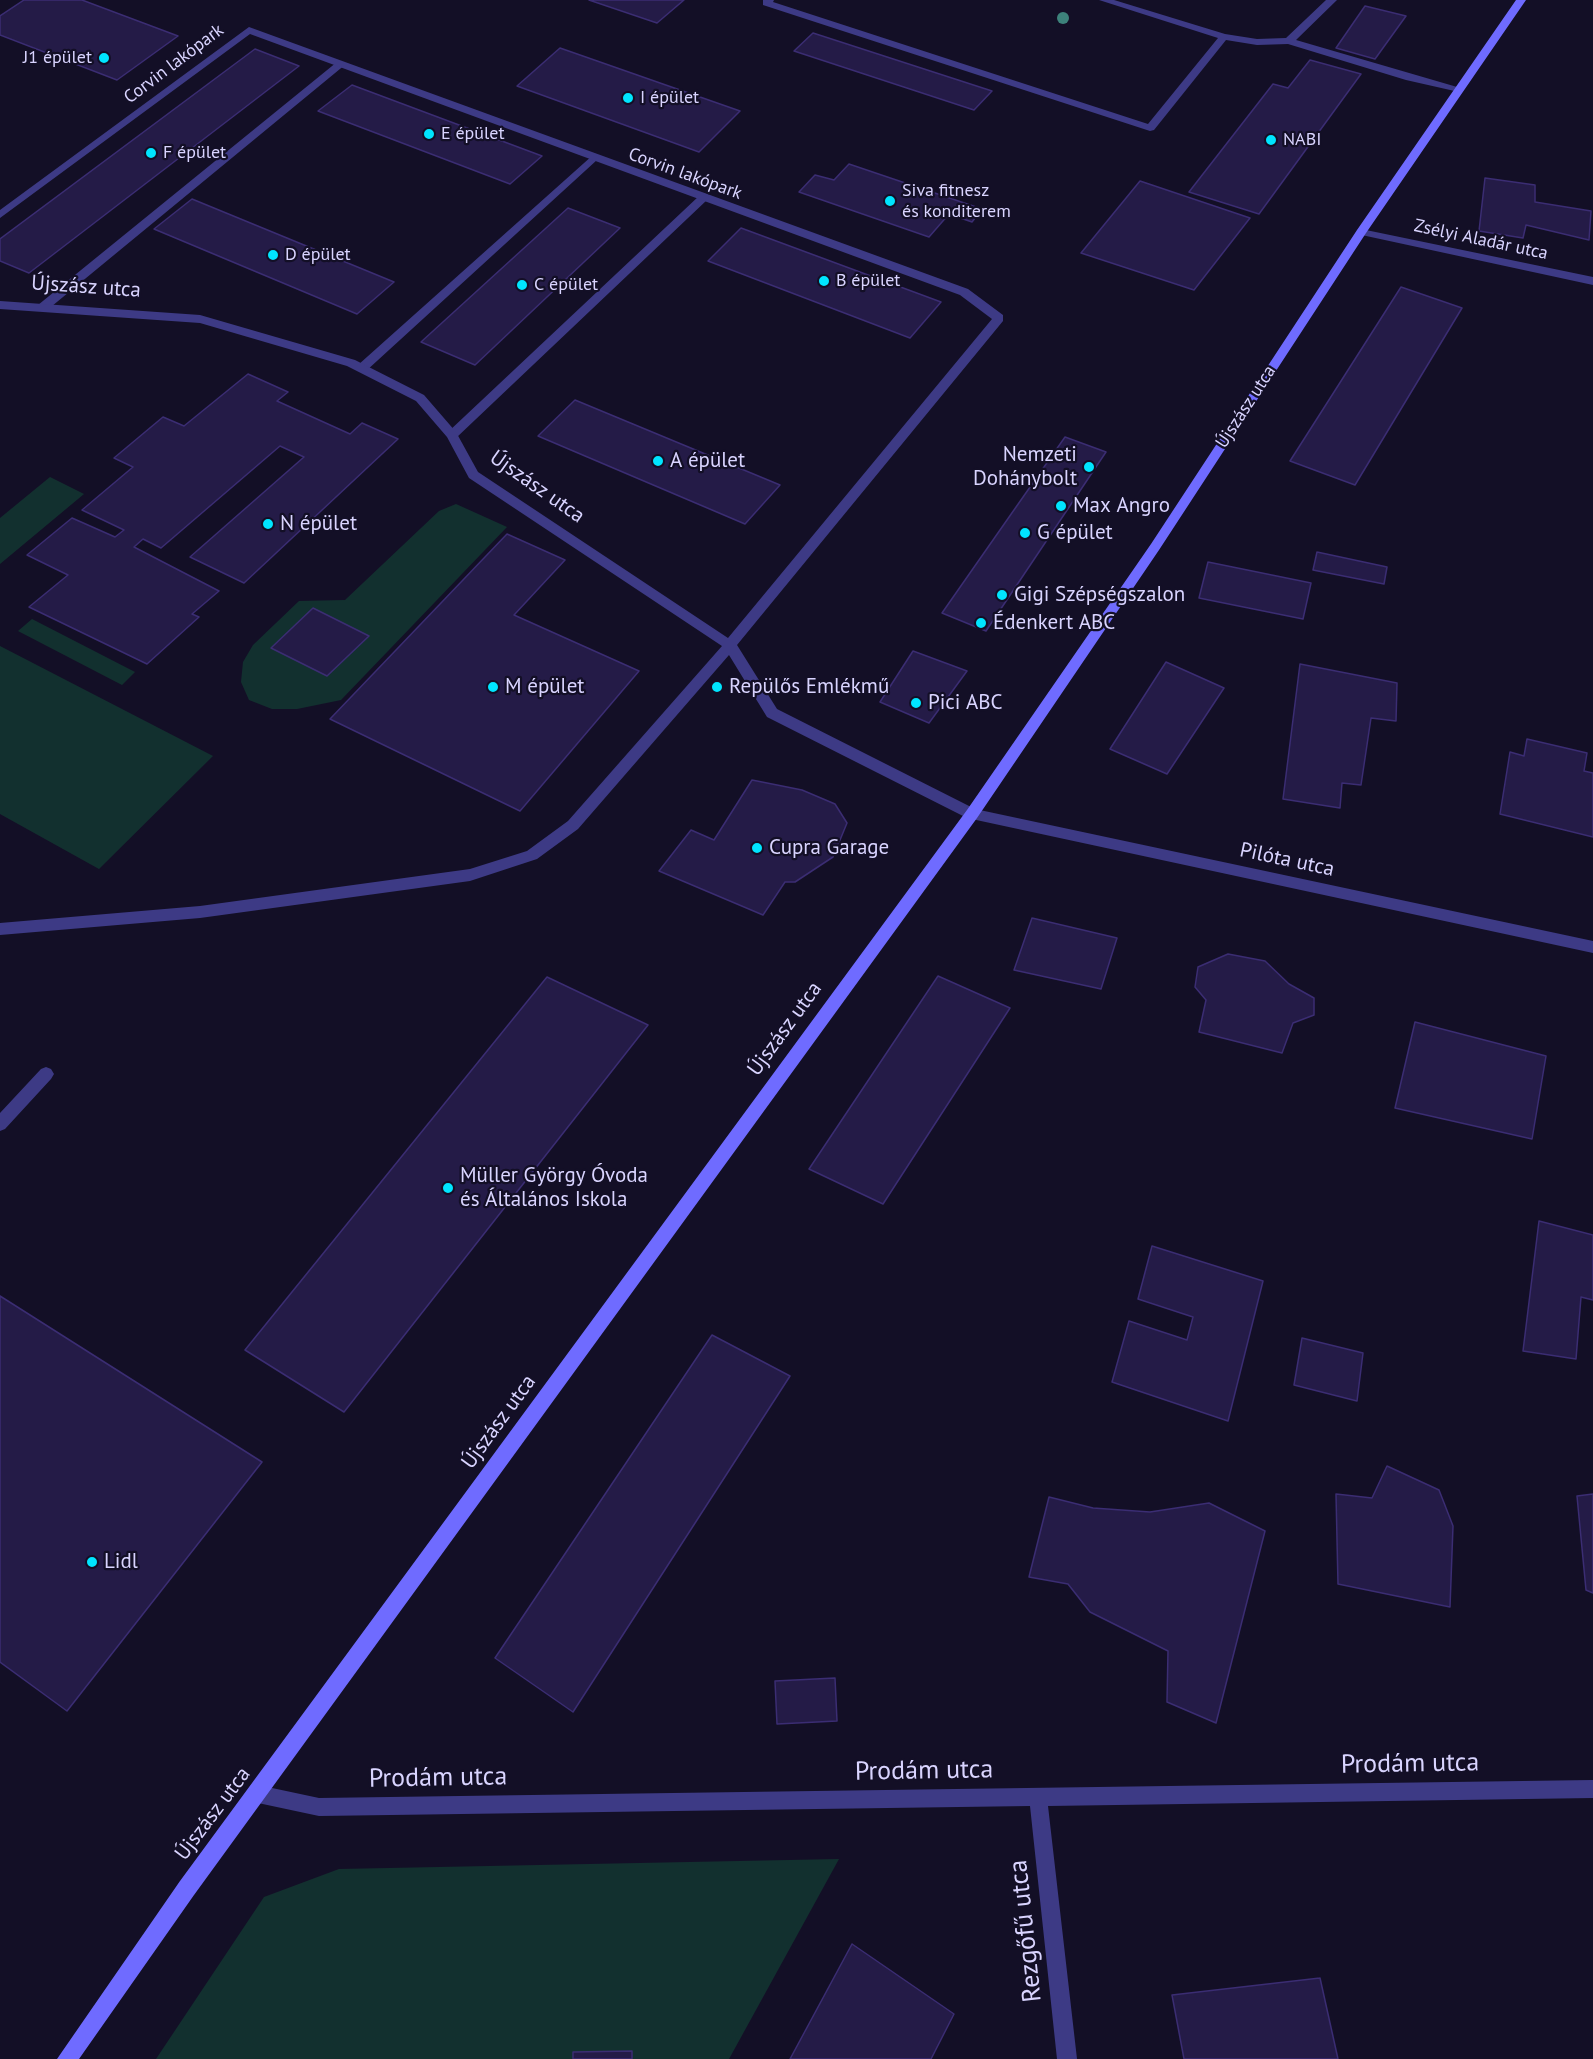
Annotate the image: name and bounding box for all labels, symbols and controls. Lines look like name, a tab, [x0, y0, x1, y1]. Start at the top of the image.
street label: Corvin lakópark	[120, 20, 228, 108]
place label: J1 épület	[23, 47, 92, 69]
marker: J1 épület	[97, 51, 111, 65]
place label: I épület	[640, 87, 699, 109]
marker: I épület	[621, 91, 635, 105]
place label: E épület	[441, 123, 505, 145]
marker: E épület	[422, 127, 436, 141]
place label: NABI	[1283, 129, 1321, 151]
marker: NABI	[1264, 133, 1278, 147]
place label: F épület	[163, 142, 226, 164]
street label: Corvin lakópark	[625, 143, 745, 205]
marker: F épület	[144, 146, 158, 160]
place label: Siva fitnesz és konditerem	[902, 180, 1011, 222]
marker: Siva fitnesz és konditerem	[883, 194, 897, 208]
street label: Zsélyi Aladár utca	[1412, 215, 1550, 265]
place label: D épület	[285, 244, 351, 266]
marker: D épület	[266, 248, 280, 262]
place label: B épület	[836, 270, 900, 292]
street label: Újszász utca	[30, 271, 142, 303]
place label: C épület	[534, 274, 598, 296]
marker: B épület	[817, 274, 831, 288]
marker: C épület	[515, 278, 529, 292]
street label: Újszász utca	[1211, 362, 1281, 452]
place label: Nemzeti Dohánybolt	[973, 442, 1077, 492]
street label: Újszász utca	[485, 445, 589, 529]
place label: A épület	[670, 448, 745, 474]
marker: A épület	[651, 454, 665, 468]
marker: Nemzeti Dohánybolt	[1082, 460, 1096, 474]
place label: Max Angro	[1073, 493, 1170, 519]
marker: Max Angro	[1054, 499, 1068, 513]
place label: N épület	[280, 511, 357, 537]
marker: N épület	[261, 517, 275, 531]
place label: G épület	[1037, 520, 1113, 546]
marker: G épület	[1018, 526, 1032, 540]
place label: Gigi Szépségszalon	[1014, 582, 1185, 608]
marker: Gigi Szépségszalon	[995, 588, 1009, 602]
place label: Édenkert ABC	[993, 610, 1115, 636]
marker: Édenkert ABC	[974, 616, 988, 630]
place label: M épület	[505, 674, 584, 700]
place label: Repülős Emlékmű	[729, 674, 889, 700]
marker: M épület	[486, 680, 500, 694]
marker: Repülős Emlékmű	[710, 680, 724, 694]
place label: Pici ABC	[928, 690, 1003, 716]
marker: Pici ABC	[909, 696, 923, 710]
place label: Cupra Garage	[769, 835, 889, 861]
street label: Pilóta utca	[1237, 838, 1337, 882]
marker: Cupra Garage	[750, 841, 764, 855]
street label: Újszász utca	[743, 977, 827, 1081]
place label: Müller György Óvoda és Általános Iskola	[460, 1163, 648, 1213]
marker: Müller György Óvoda és Általános Iskola	[441, 1181, 455, 1195]
street label: Újszász utca	[457, 1370, 541, 1474]
place label: Lidl	[104, 1549, 138, 1575]
marker: Lidl	[85, 1555, 99, 1569]
street label: Prodám utca	[1340, 1747, 1480, 1781]
street label: Prodám utca	[854, 1754, 994, 1788]
street label: Prodám utca	[368, 1761, 508, 1795]
street label: Újszász utca	[170, 1763, 256, 1865]
street label: Rezgőfű utca	[1003, 1858, 1049, 2004]

